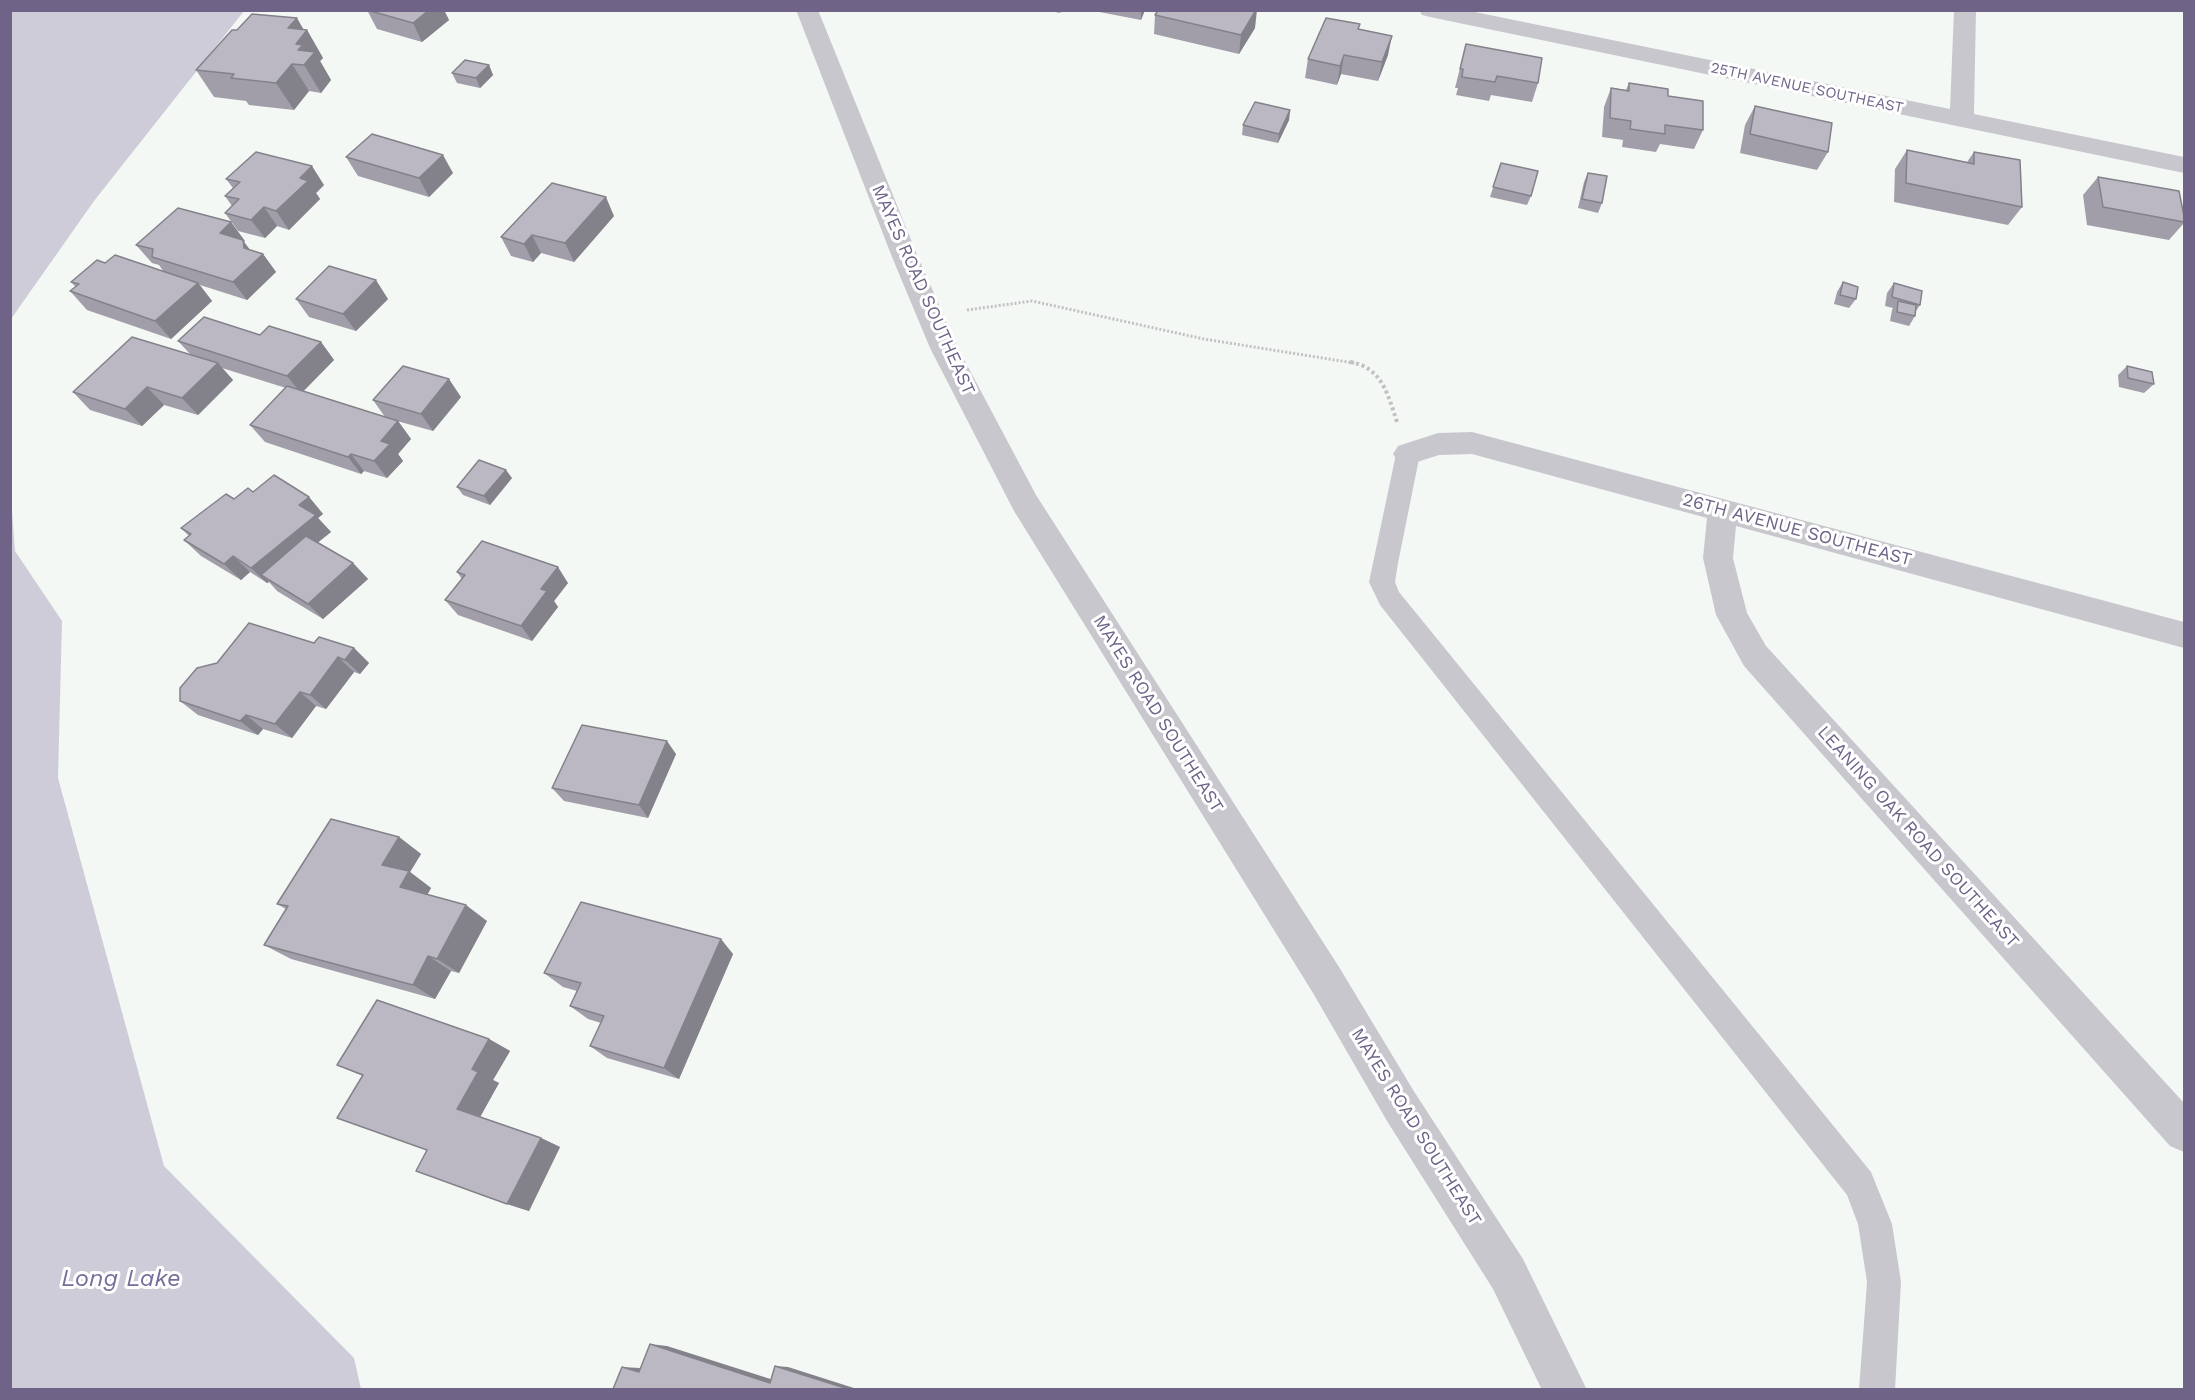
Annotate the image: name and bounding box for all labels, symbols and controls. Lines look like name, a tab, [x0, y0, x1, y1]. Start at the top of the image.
street label: 25TH AVENUE SOUTHEAST	[1709, 59, 1905, 117]
street label: MAYES ROAD SOUTHEAST	[867, 181, 979, 399]
street label: 26TH AVENUE SOUTHEAST	[1680, 489, 1914, 571]
street label: MAYES ROAD SOUTHEAST	[1088, 612, 1228, 816]
street label: LEANING OAK ROAD SOUTHEAST	[1813, 722, 2023, 952]
street label: MAYES ROAD SOUTHEAST	[1346, 1025, 1486, 1229]
water label: Long Lake	[61, 1265, 181, 1293]

